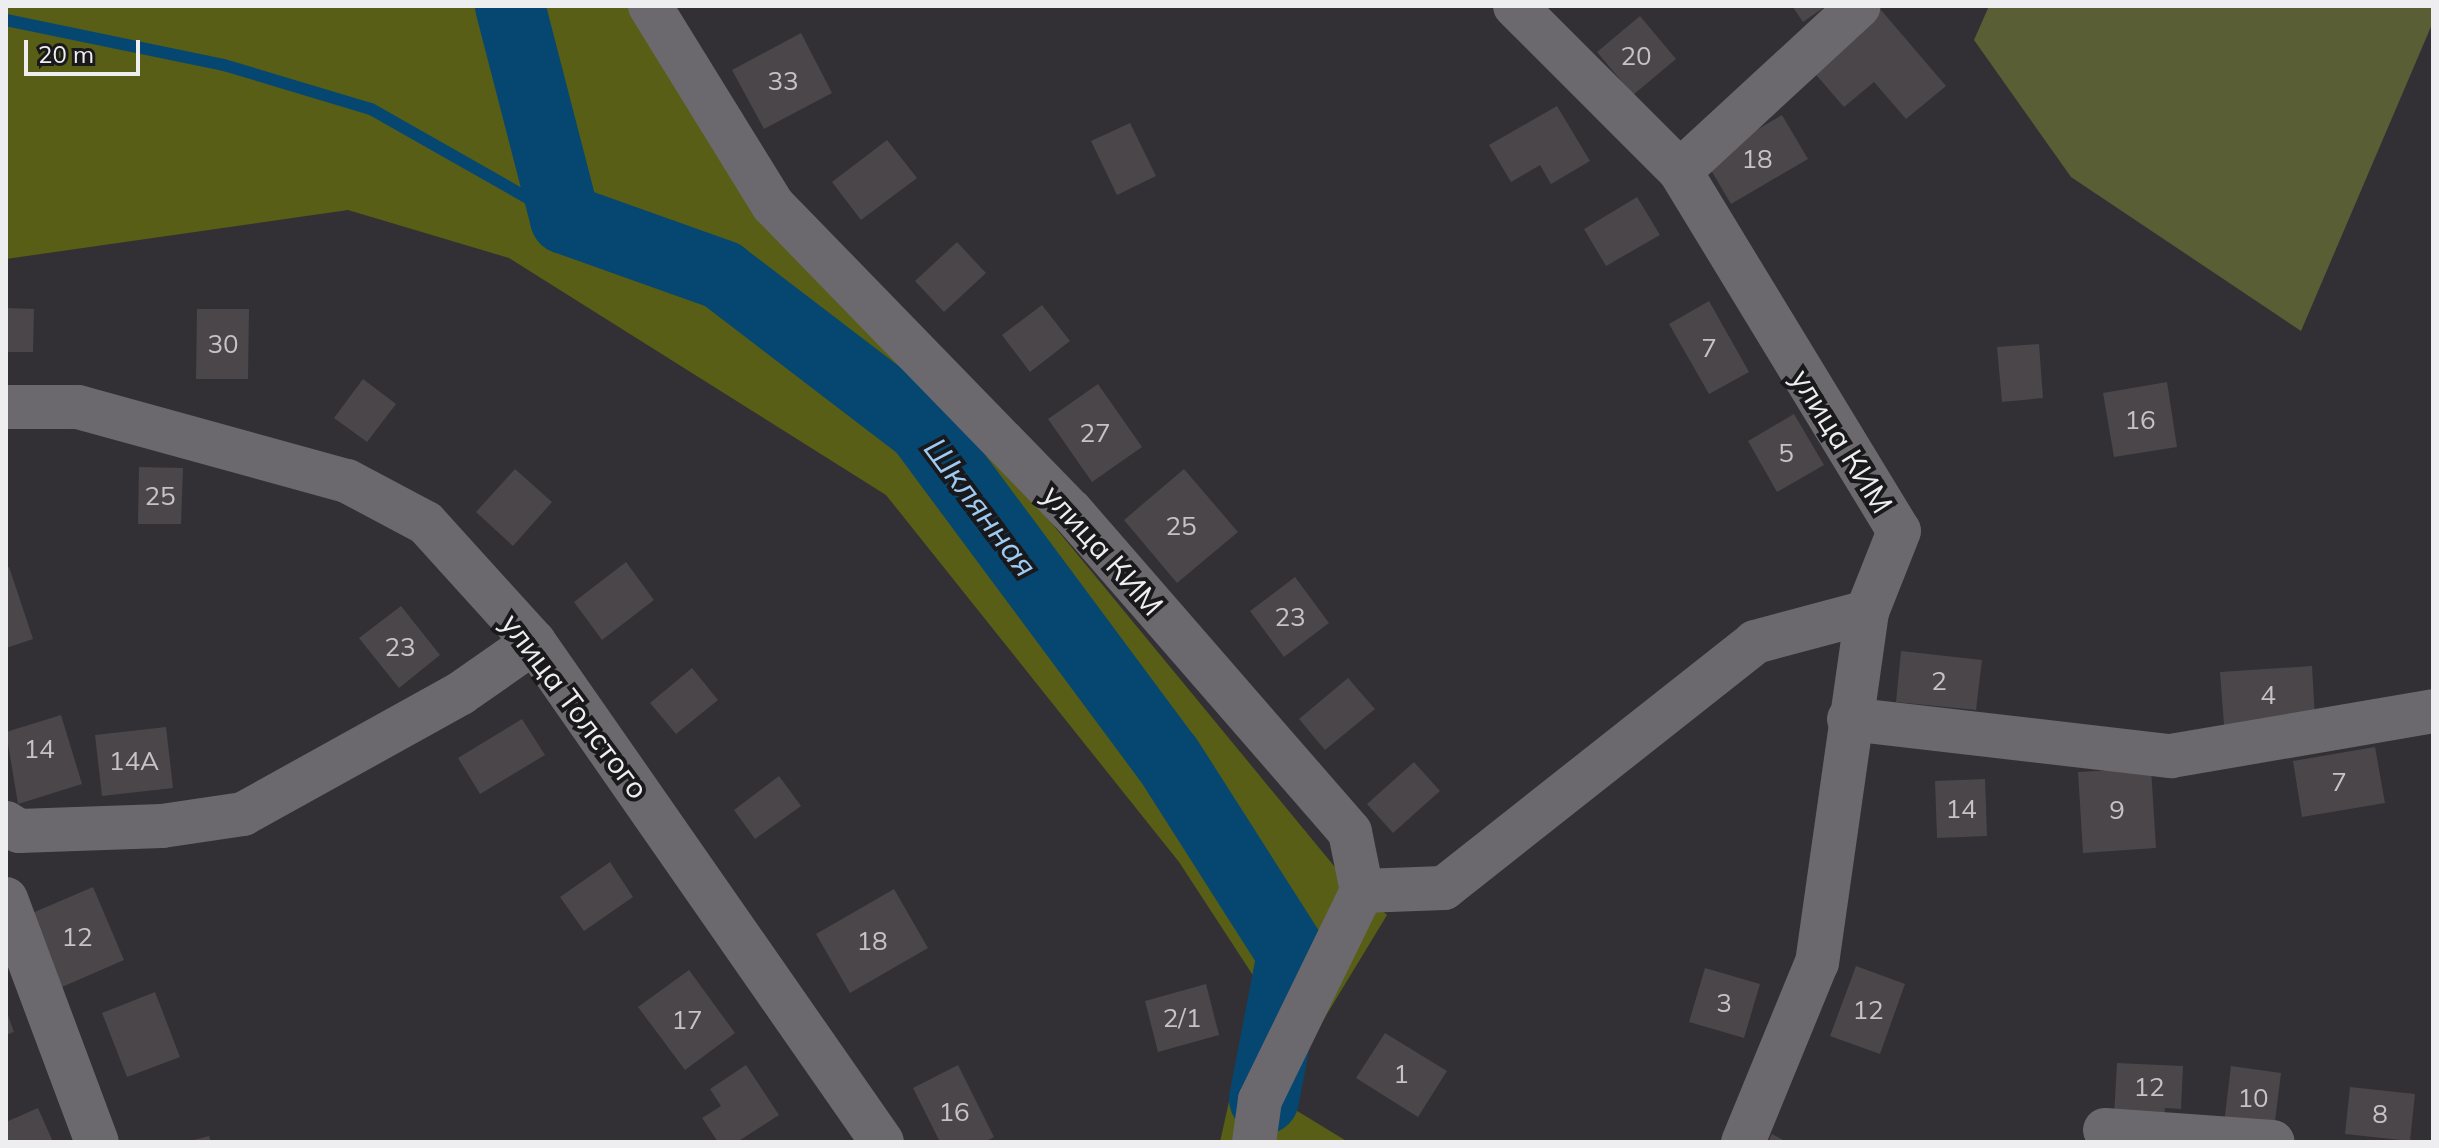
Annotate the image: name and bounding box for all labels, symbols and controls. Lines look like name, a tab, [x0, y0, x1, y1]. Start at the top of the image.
scale bar	[28, 24, 144, 74]
text: 20 m	[38, 39, 94, 69]
house number: 20	[1620, 40, 1652, 72]
house number: 33	[767, 65, 799, 97]
house number: 18	[1741, 143, 1773, 175]
house number: 30	[207, 328, 239, 360]
house number: 7	[1701, 332, 1717, 364]
street label: улица КИМ	[1784, 362, 1900, 520]
house number: 16	[2124, 404, 2156, 436]
house number: 27	[1079, 417, 1111, 449]
water label: Шклянная	[916, 430, 1046, 584]
house number: 5	[1778, 437, 1794, 469]
street label: улица КИМ	[1035, 477, 1171, 623]
house number: 25	[144, 480, 176, 512]
house number: 25	[1165, 510, 1197, 542]
house number: 23	[1274, 601, 1306, 633]
street label: улица Толстого	[494, 606, 656, 806]
house number: 23	[384, 631, 416, 663]
house number: 2	[1931, 665, 1947, 697]
house number: 4	[2260, 679, 2276, 711]
house number: 14	[23, 733, 55, 765]
house number: 14А	[109, 745, 159, 777]
house number: 7	[2331, 766, 2347, 798]
house number: 14	[1945, 793, 1977, 825]
house number: 9	[2109, 794, 2125, 826]
house number: 12	[61, 921, 93, 953]
house number: 18	[856, 925, 888, 957]
house number: 3	[1716, 987, 1732, 1019]
house number: 12	[1852, 994, 1884, 1026]
house number: 2/1	[1163, 1002, 1201, 1034]
house number: 17	[671, 1004, 703, 1036]
house number: 1	[1393, 1058, 1409, 1090]
house number: 12	[2133, 1071, 2165, 1103]
house number: 10	[2237, 1082, 2269, 1114]
house number: 16	[938, 1096, 970, 1128]
house number: 8	[2372, 1098, 2388, 1130]

